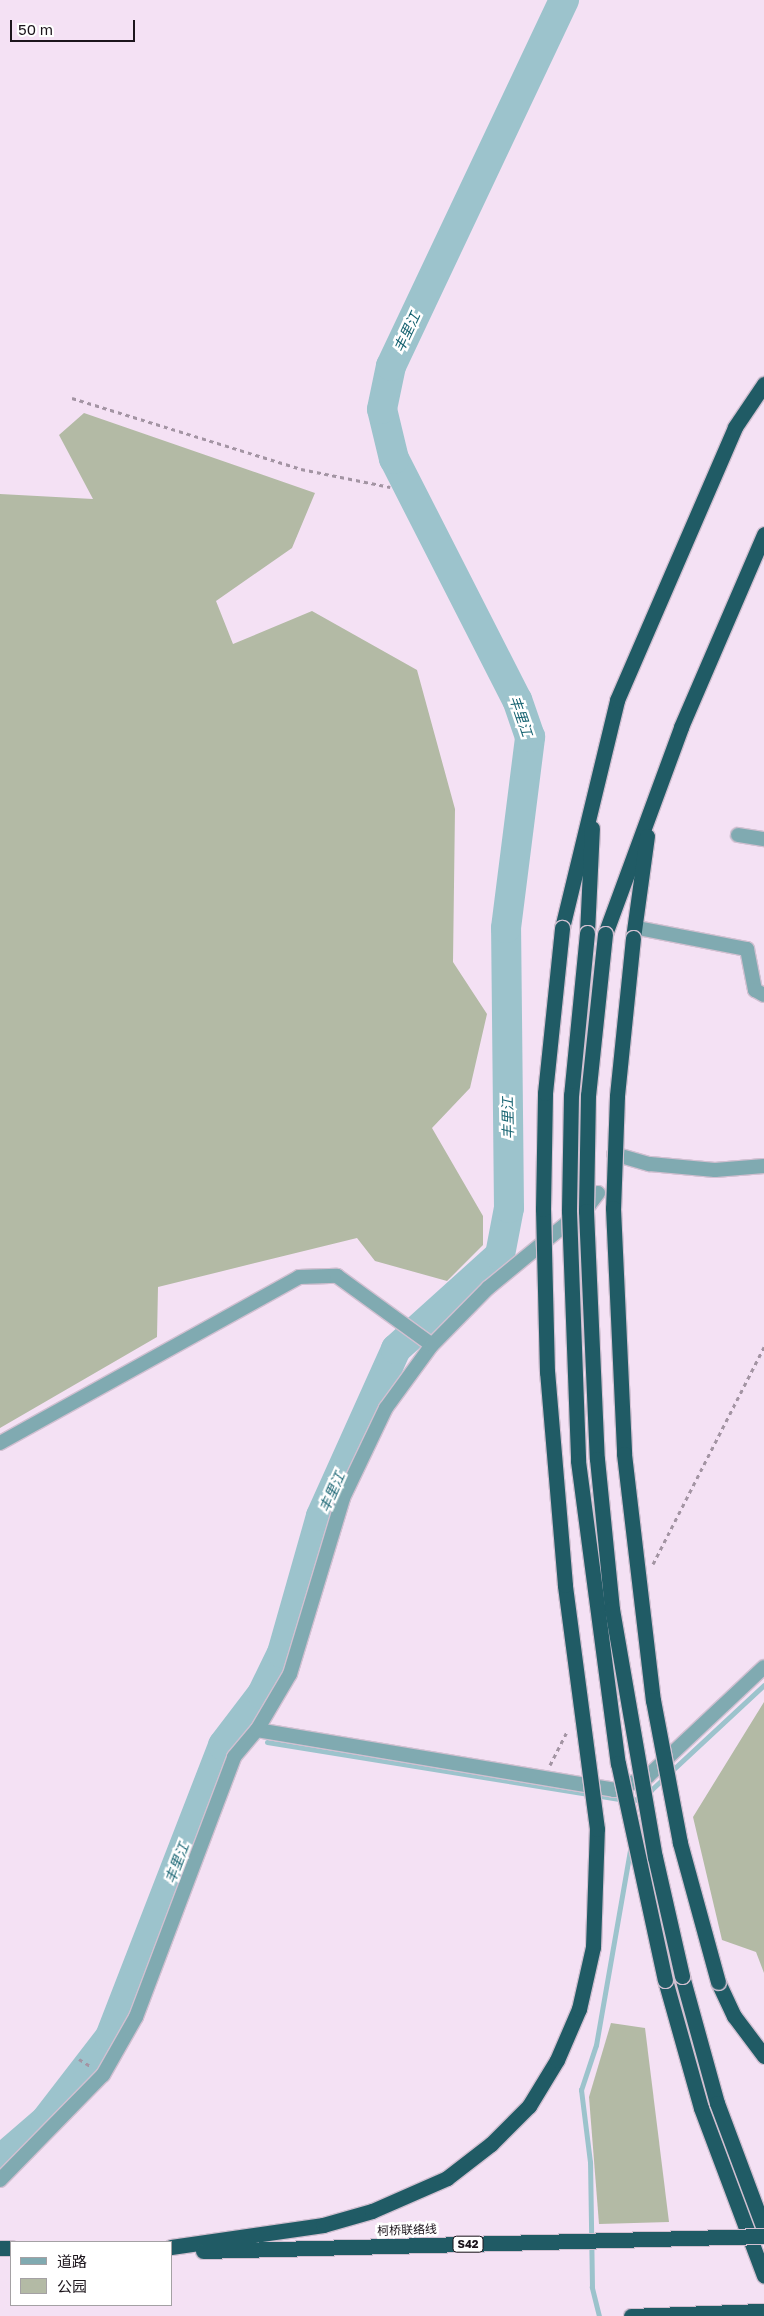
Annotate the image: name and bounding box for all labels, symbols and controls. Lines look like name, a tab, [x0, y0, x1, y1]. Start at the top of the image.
scale bar	[12, 10, 138, 42]
text: 50 m	[18, 20, 53, 38]
water label: 丰里江	[391, 309, 423, 355]
water label: 丰里江	[506, 693, 536, 739]
water label: 丰里江	[499, 1097, 517, 1139]
water label: 丰里江	[316, 1469, 348, 1515]
water label: 丰里江	[162, 1840, 192, 1886]
street label: 柯桥联络线	[377, 2222, 437, 2238]
road number: S42	[452, 2236, 484, 2252]
legend	[10, 2241, 172, 2306]
text: 道路	[57, 2252, 87, 2270]
text: 公园	[57, 2277, 87, 2295]

